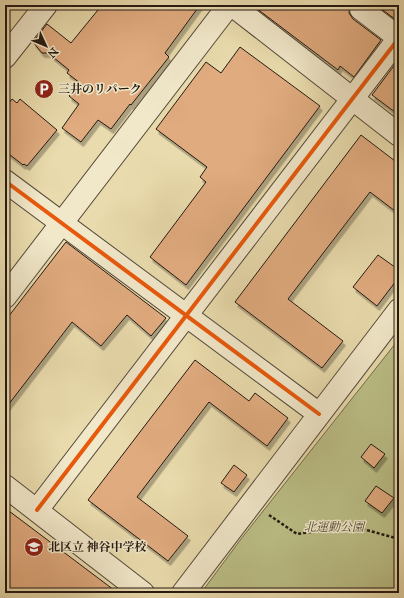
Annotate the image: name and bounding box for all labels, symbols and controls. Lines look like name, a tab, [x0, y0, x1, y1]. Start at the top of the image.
north arrow	[26, 26, 66, 66]
text: N	[44, 45, 61, 61]
parking icon: 三井のリパーク	[33, 78, 55, 100]
place label: 三井のリパーク	[58, 82, 142, 96]
park label: 北運動公園	[304, 520, 366, 534]
school or university icon: 北区立 神谷中学校	[23, 536, 45, 558]
place label: 北区立 神谷中学校	[48, 540, 147, 554]

